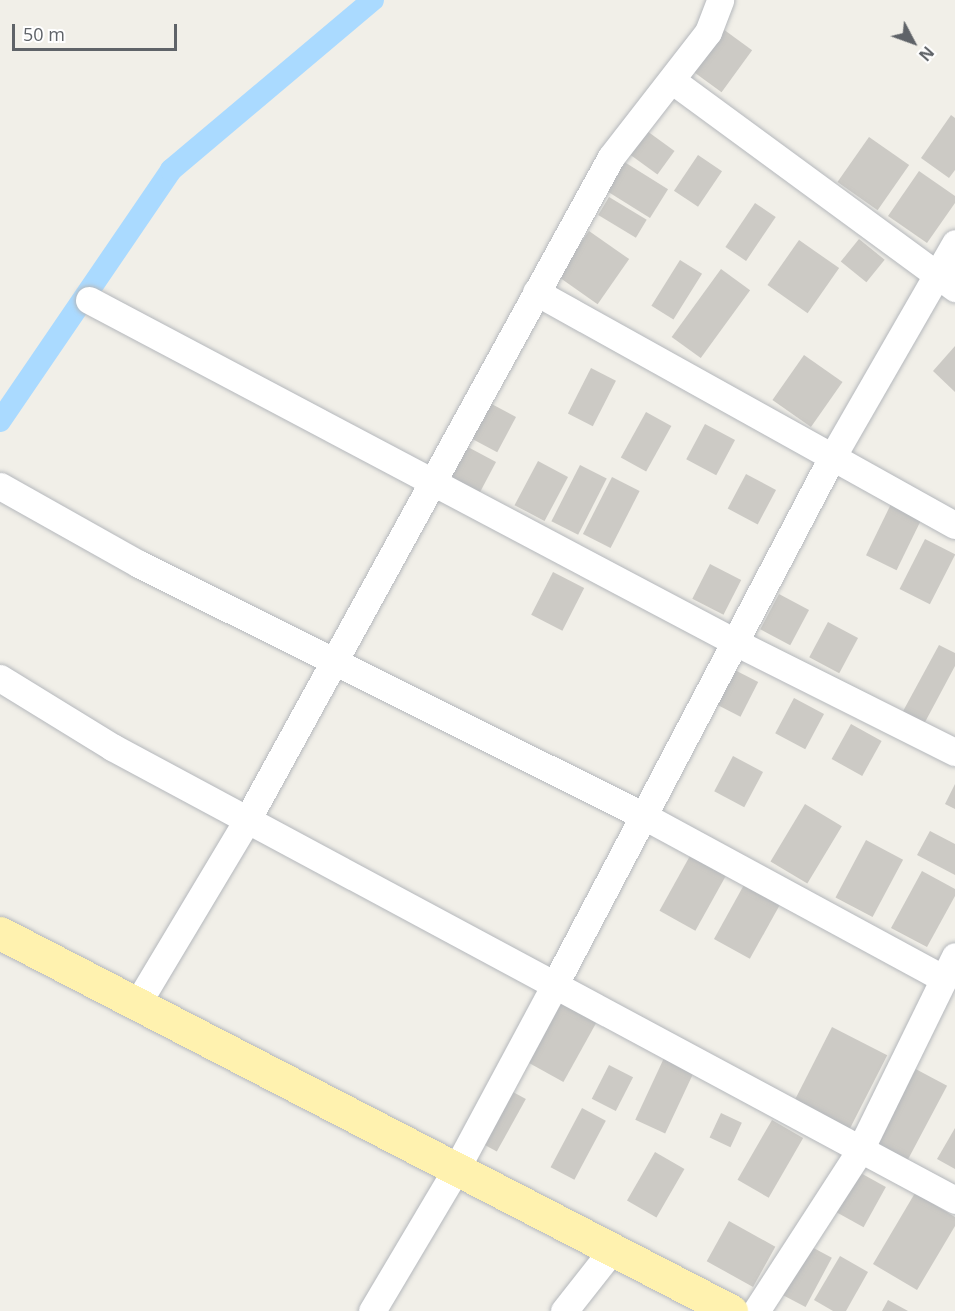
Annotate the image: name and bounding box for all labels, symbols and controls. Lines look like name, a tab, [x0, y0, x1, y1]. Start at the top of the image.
scale bar	[15, 12, 180, 50]
north arrow	[883, 12, 943, 72]
text: 50 m	[23, 22, 65, 46]
text: N	[914, 42, 939, 66]

